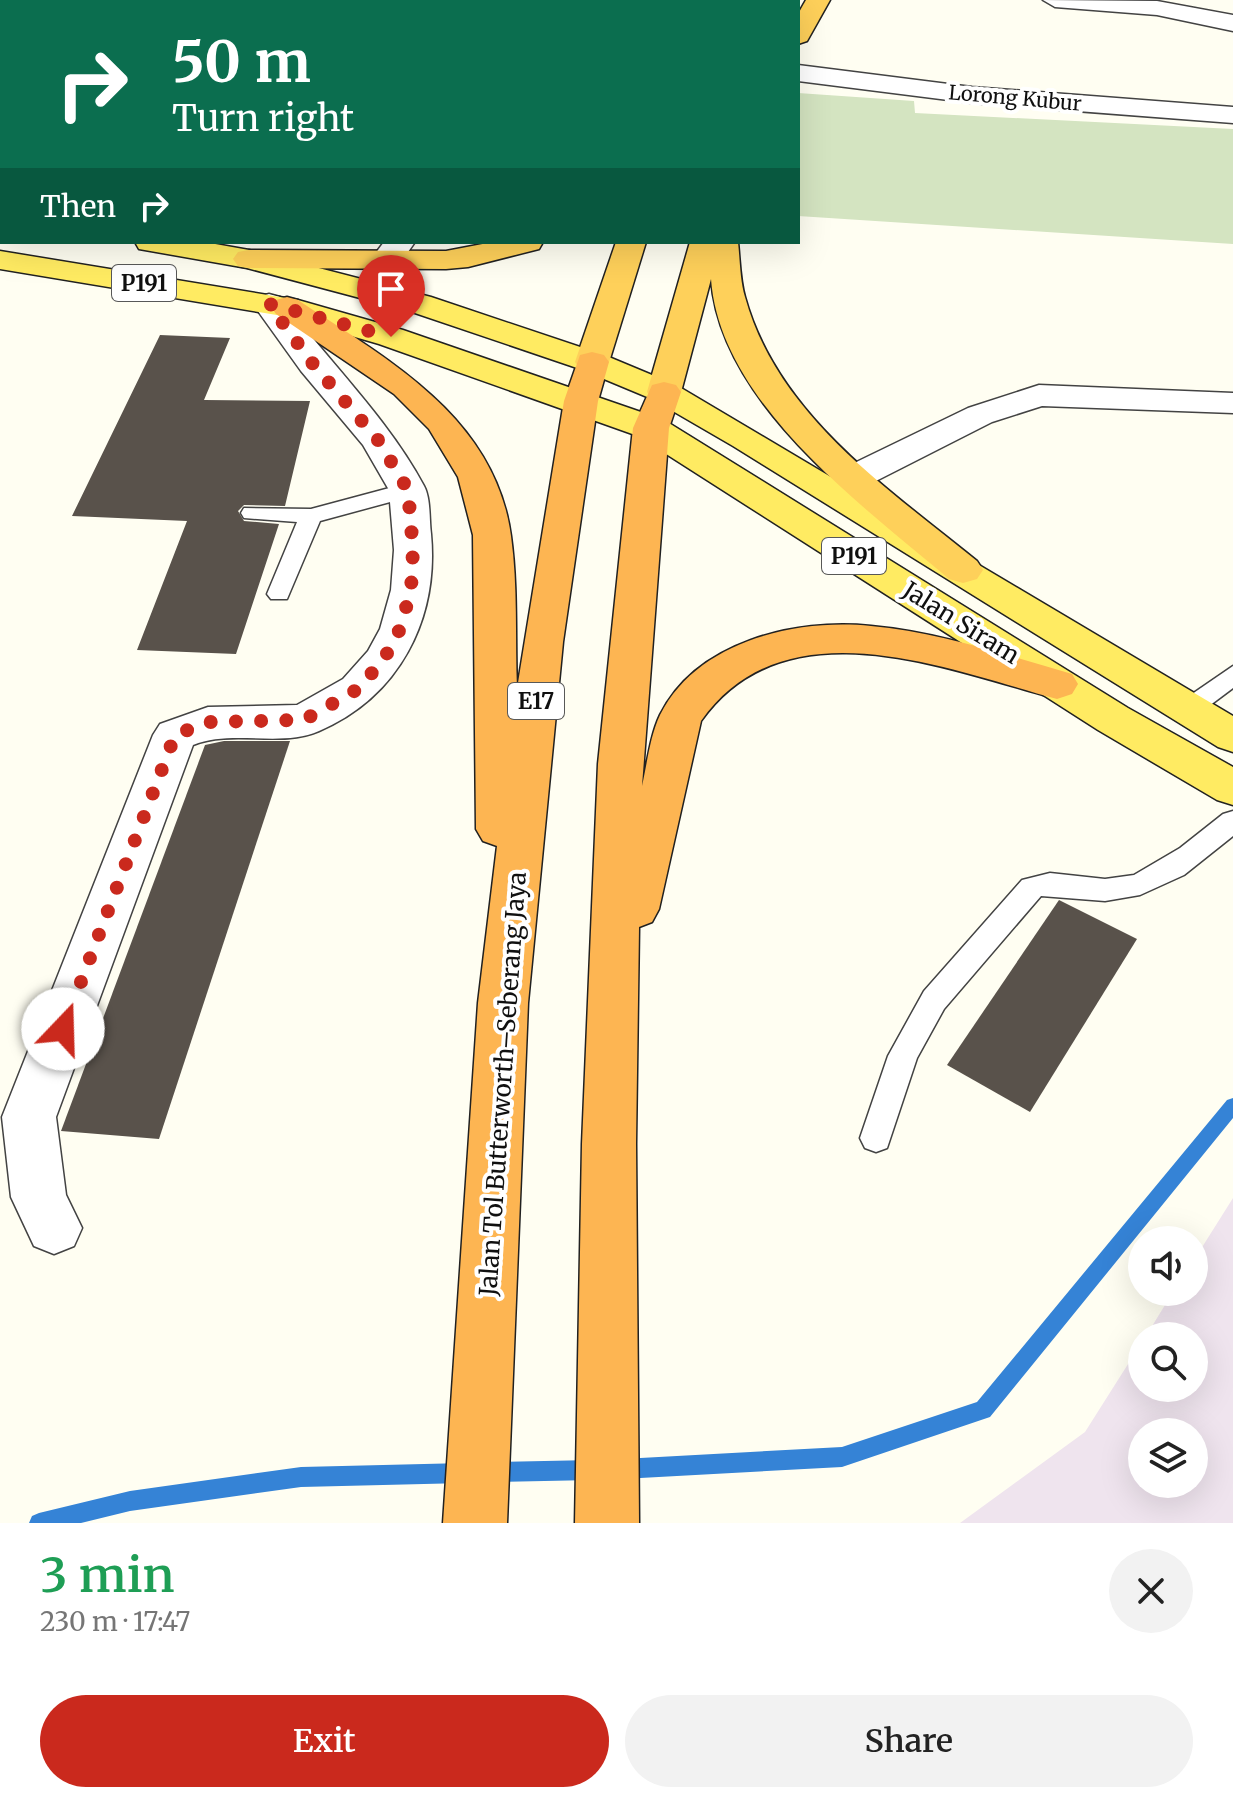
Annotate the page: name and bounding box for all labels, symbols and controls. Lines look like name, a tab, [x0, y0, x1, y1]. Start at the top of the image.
text: 50 m	[172, 27, 311, 97]
icon: right	[40, 32, 144, 136]
street label: Lorong Kubur	[947, 79, 1083, 116]
text: Turn right	[172, 96, 354, 141]
icon: right	[132, 184, 176, 228]
text: Then	[40, 187, 116, 225]
pin	[357, 255, 425, 337]
road number: P191	[112, 265, 176, 301]
icon: arrive	[369, 267, 413, 311]
road number: P191	[822, 538, 886, 574]
street label: Jalan Siram	[896, 574, 1026, 671]
road number: E17	[508, 683, 564, 719]
street label: Jalan Tol Butterworth–Seberang Jaya	[472, 871, 533, 1298]
position arrow	[21, 987, 105, 1071]
map controls	[1128, 1226, 1208, 1498]
button: sound	[1128, 1226, 1208, 1306]
button: search	[1128, 1322, 1208, 1402]
button: layers	[1128, 1418, 1208, 1498]
text: 3 min	[40, 1545, 175, 1605]
button: close	[1109, 1549, 1193, 1633]
text: 230 m · 17:47	[40, 1605, 190, 1638]
button: Exit	[40, 1695, 609, 1787]
button: Share	[625, 1695, 1193, 1787]

